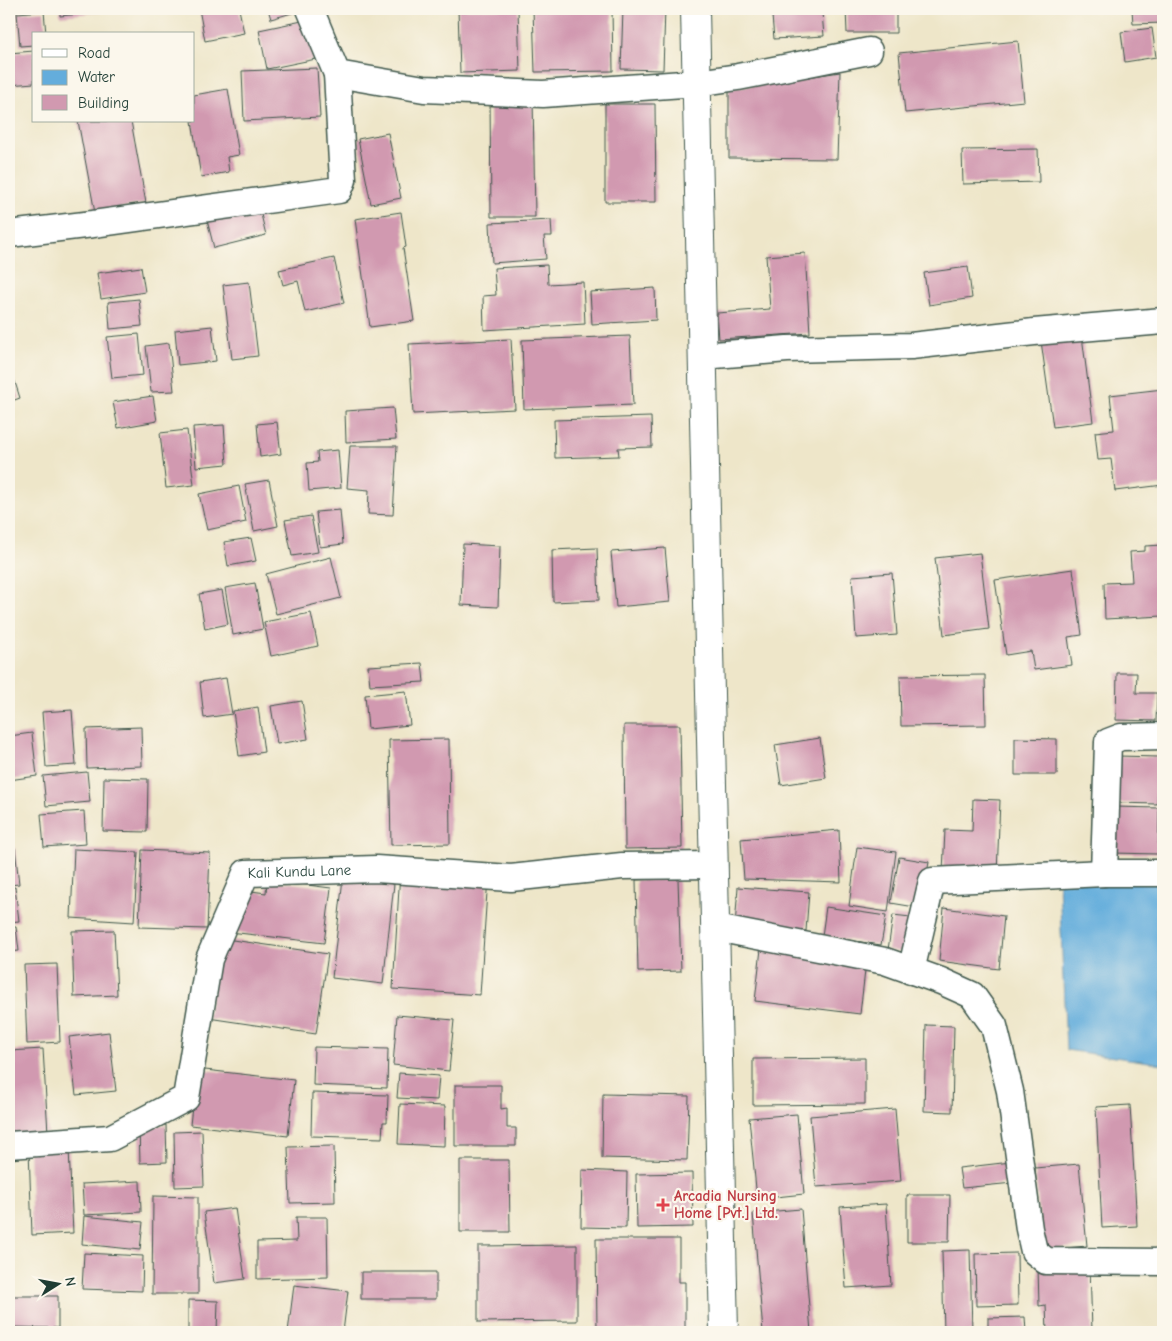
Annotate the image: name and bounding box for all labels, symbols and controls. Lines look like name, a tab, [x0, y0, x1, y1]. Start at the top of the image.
legend	[32, 32, 195, 122]
text: Road	[78, 44, 110, 62]
text: Water	[78, 68, 115, 86]
text: Building	[78, 94, 129, 112]
street label: Kali Kundu Lane	[247, 861, 352, 882]
place label: Arcadia Nursing Home [Pvt.] Ltd.	[674, 1187, 778, 1222]
marker: Arcadia Nursing Home [Pvt.] Ltd.	[656, 1198, 670, 1212]
north arrow	[32, 1258, 82, 1308]
text: N	[61, 1276, 79, 1288]

